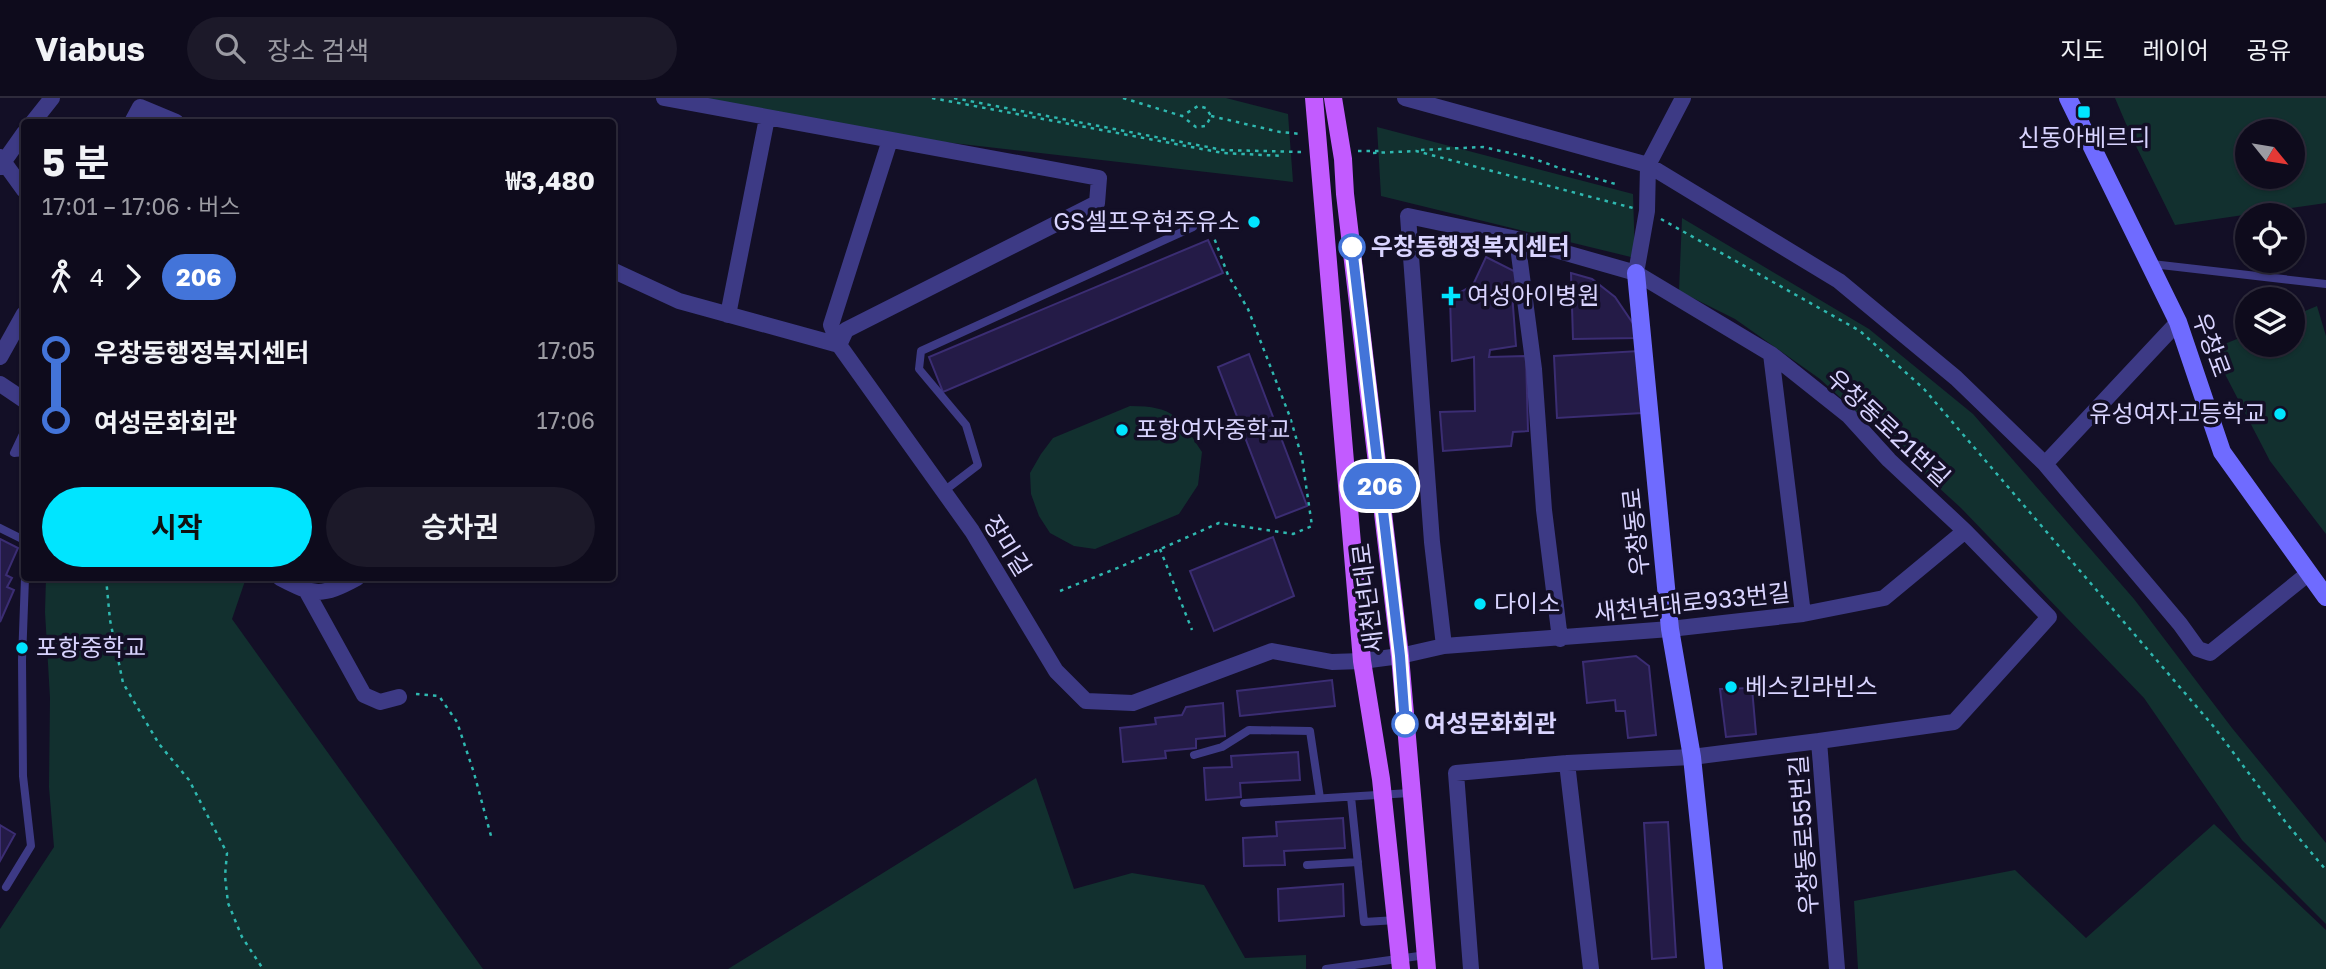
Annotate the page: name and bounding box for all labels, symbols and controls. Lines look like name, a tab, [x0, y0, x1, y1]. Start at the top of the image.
search box	[187, 17, 677, 80]
text: Viabus	[35, 29, 145, 68]
icon: search	[211, 29, 249, 67]
text: 장소 검색	[267, 35, 369, 66]
text: 지도	[2060, 35, 2105, 64]
text: 레이어	[2143, 35, 2209, 64]
text: 공유	[2247, 35, 2291, 64]
marker: 신동아베르디	[2076, 104, 2092, 120]
north arrow	[2235, 119, 2305, 189]
map controls	[2235, 119, 2305, 357]
place label: 신동아베르디	[2018, 122, 2150, 151]
text: 5 분	[42, 139, 110, 184]
text: ₩3,480	[506, 165, 595, 196]
text: 17:01 – 17:06 · 버스	[42, 192, 241, 220]
button: locate	[2235, 203, 2305, 273]
place label: GS셀프우현주유소	[1053, 206, 1240, 235]
marker: GS셀프우현주유소	[1246, 214, 1262, 230]
place label: 우창동행정복지센터	[1371, 231, 1570, 260]
marker: 우창동행정복지센터	[1339, 234, 1365, 260]
icon: walk	[42, 258, 80, 296]
icon: forward	[114, 258, 152, 296]
text: 206	[176, 262, 222, 291]
text: 4	[90, 263, 104, 291]
place label: 여성아이병원	[1467, 280, 1599, 309]
marker: 여성아이병원	[1441, 286, 1461, 306]
button: layers	[2235, 287, 2305, 357]
street label: 우창로	[2187, 308, 2237, 381]
text: 17:05	[537, 336, 595, 364]
text: 우창동행정복지센터	[94, 337, 309, 368]
street label: 우창동로21번길	[1821, 362, 1957, 491]
place label: 유성여자고등학교	[2089, 398, 2266, 427]
text: 17:06	[537, 406, 595, 434]
marker: 유성여자고등학교	[2272, 406, 2288, 422]
text: 여성문화회관	[94, 407, 238, 438]
place label: 포항여자중학교	[1136, 414, 1291, 443]
marker: 포항여자중학교	[1114, 422, 1130, 438]
line badge: 206	[1340, 463, 1420, 509]
text: 206	[1357, 471, 1403, 500]
button: 시작	[42, 487, 312, 567]
button: 승차권	[326, 487, 595, 567]
street label: 우창동로	[1615, 487, 1654, 578]
street label: 장미길	[978, 509, 1038, 581]
street label: 새천년대로	[1345, 542, 1388, 655]
street label: 새천년대로933번길	[1592, 577, 1791, 626]
place label: 다이소	[1494, 588, 1560, 617]
marker: 다이소	[1472, 596, 1488, 612]
place label: 포항중학교	[36, 632, 146, 661]
marker: 포항중학교	[14, 640, 30, 656]
place label: 베스킨라빈스	[1745, 671, 1877, 700]
marker: 베스킨라빈스	[1723, 679, 1739, 695]
place label: 여성문화회관	[1424, 708, 1556, 737]
marker: 여성문화회관	[1392, 711, 1418, 737]
street label: 우창동로55번길	[1782, 754, 1823, 916]

